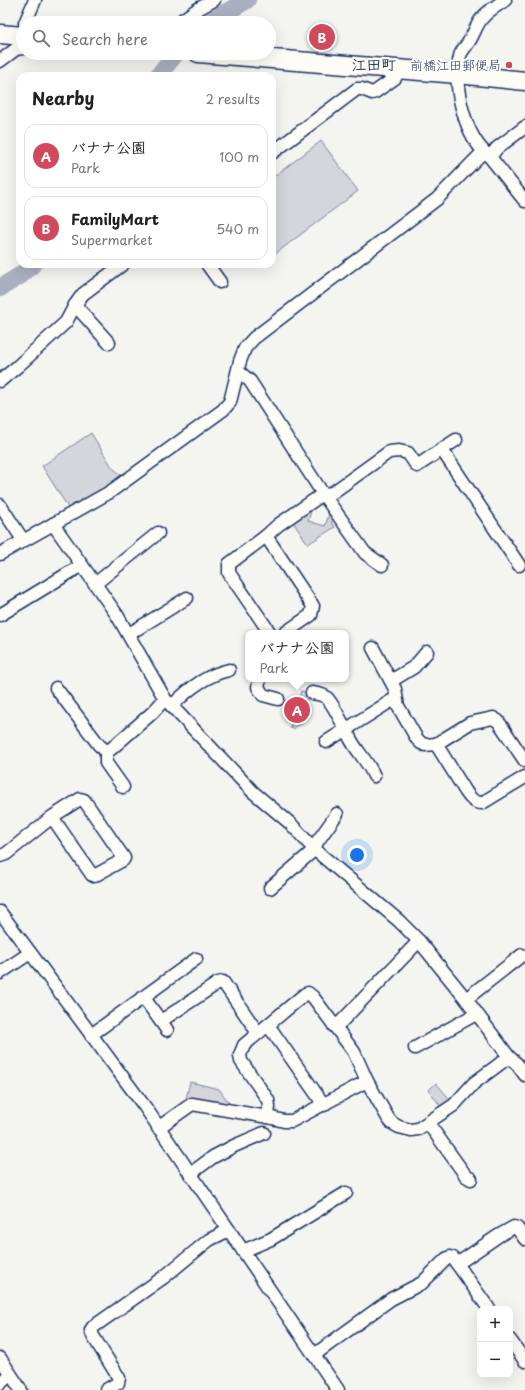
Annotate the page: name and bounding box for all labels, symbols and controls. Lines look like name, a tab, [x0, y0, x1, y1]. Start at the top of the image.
search box	[16, 16, 276, 60]
pin: B	[309, 22, 335, 52]
icon: search	[30, 27, 52, 49]
text: Search here	[62, 27, 148, 50]
district label: 江田町	[351, 52, 397, 75]
place label: 前橋江田郵便局	[410, 55, 501, 74]
marker: 前橋江田郵便局	[504, 60, 514, 70]
text: Nearby	[32, 85, 94, 111]
text: 2 results	[206, 89, 260, 108]
text: バナナ公園	[71, 135, 146, 158]
text: A	[41, 147, 51, 166]
text: 100 m	[219, 147, 259, 166]
text: Park	[71, 158, 100, 177]
text: FamilyMart	[71, 207, 159, 230]
text: B	[42, 219, 50, 238]
text: 540 m	[216, 219, 259, 238]
text: Supermarket	[71, 230, 153, 249]
popup	[245, 630, 349, 682]
text: バナナ公園	[259, 635, 335, 658]
text: Park	[259, 658, 289, 677]
pin: A	[284, 695, 310, 725]
your location	[347, 845, 367, 865]
map controls	[477, 1306, 513, 1378]
button: +	[477, 1306, 513, 1342]
button: −	[477, 1342, 513, 1378]

